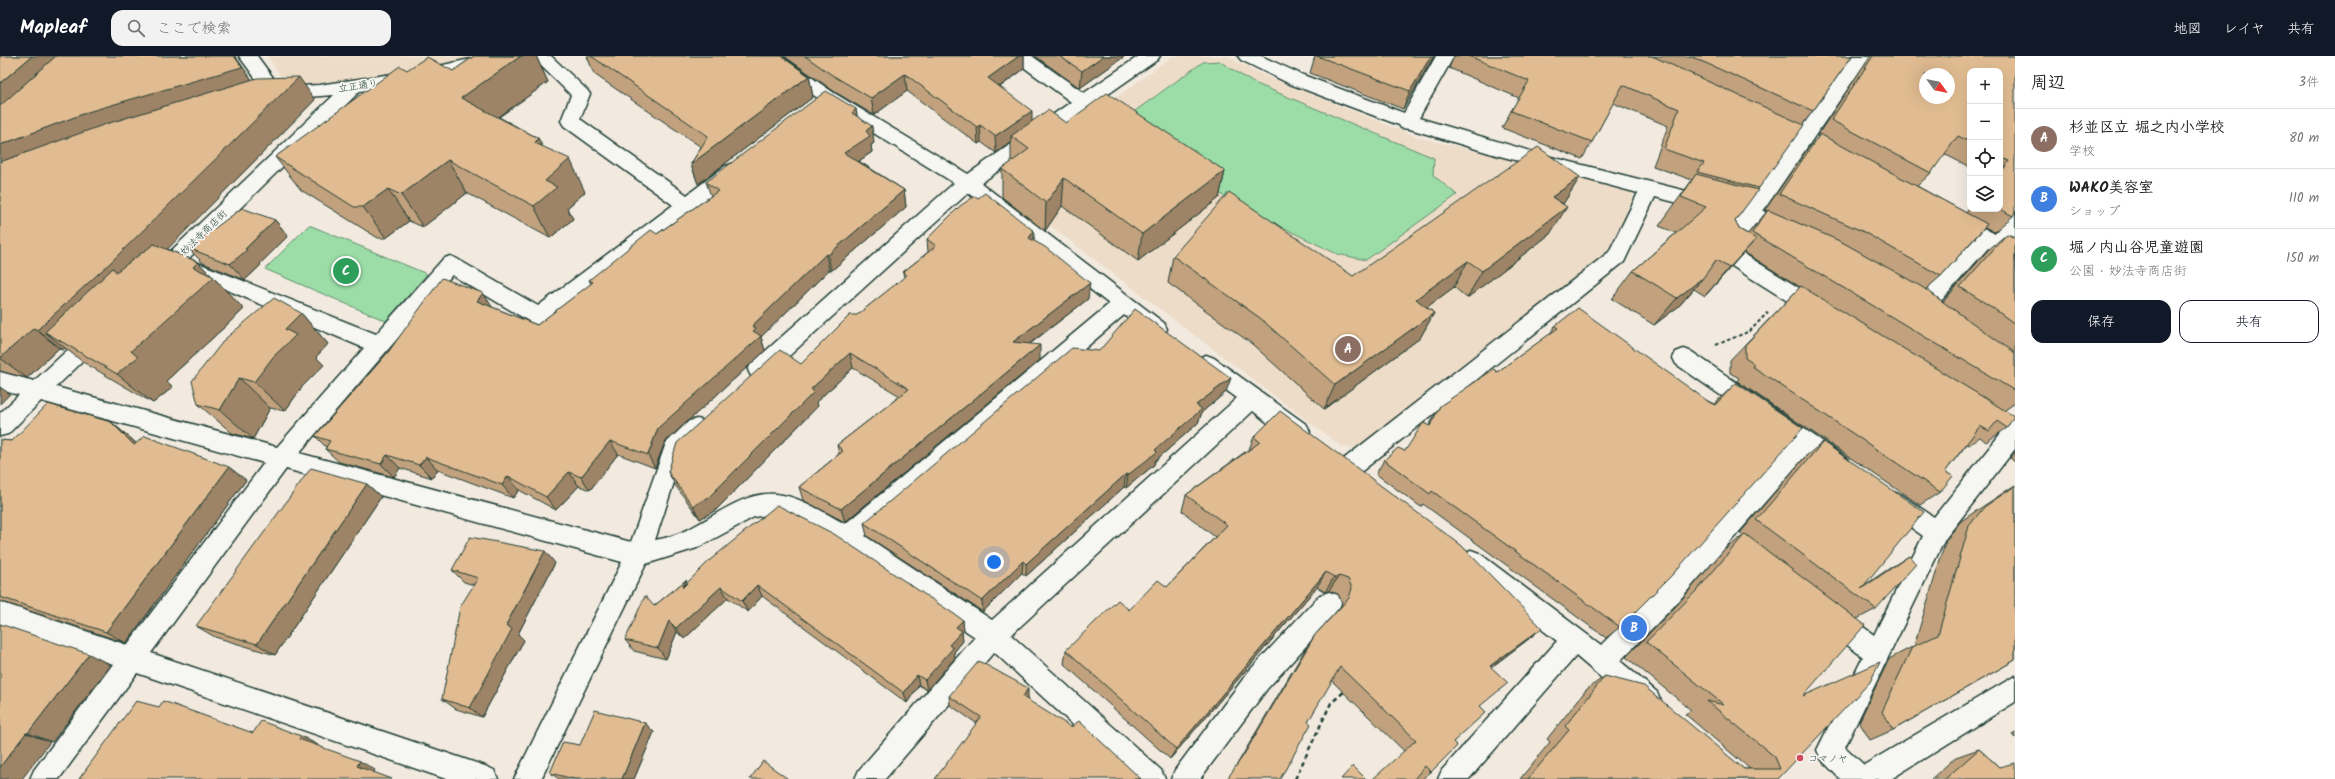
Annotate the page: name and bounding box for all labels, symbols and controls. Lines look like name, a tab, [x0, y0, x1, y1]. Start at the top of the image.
search box	[111, 10, 391, 46]
text: Mapleaf	[20, 13, 87, 43]
icon: search	[125, 17, 147, 39]
text: ここで検索	[157, 17, 232, 41]
text: 地図	[2174, 18, 2202, 40]
text: レイヤ	[2224, 18, 2265, 40]
text: 共有	[2287, 18, 2315, 40]
north arrow	[1919, 68, 1955, 104]
map controls	[1967, 68, 2003, 212]
button: +	[1967, 68, 2003, 104]
text: 周辺	[2031, 70, 2065, 97]
text: 3件	[2299, 72, 2319, 93]
street label: 立正通り	[337, 75, 379, 97]
button: −	[1967, 104, 2003, 140]
text: 杉並区立 堀之内小学校	[2069, 116, 2225, 140]
text: A	[2040, 128, 2048, 149]
text: 80 m	[2289, 128, 2319, 149]
button: locate	[1967, 140, 2003, 176]
text: 学校	[2069, 141, 2095, 162]
button: layers	[1967, 176, 2003, 212]
text: WAKO美容室	[2069, 176, 2154, 200]
text: B	[2040, 188, 2048, 209]
text: 110 m	[2289, 188, 2319, 209]
text: ショップ	[2069, 201, 2120, 222]
street label: 妙法寺商店街	[177, 206, 231, 259]
text: 堀ノ内山谷児童遊園	[2069, 236, 2204, 260]
text: C	[2040, 248, 2048, 269]
text: 150 m	[2286, 248, 2319, 269]
pin: C	[333, 256, 359, 286]
text: 公園 · 妙法寺商店街	[2069, 261, 2187, 282]
button: 保存	[2031, 300, 2171, 343]
button: 共有	[2179, 300, 2319, 343]
pin: A	[1335, 334, 1361, 364]
your location	[984, 552, 1004, 572]
pin: B	[1621, 613, 1647, 643]
place label: コマノヤ	[1808, 751, 1848, 767]
marker: コマノヤ	[1795, 753, 1805, 763]

